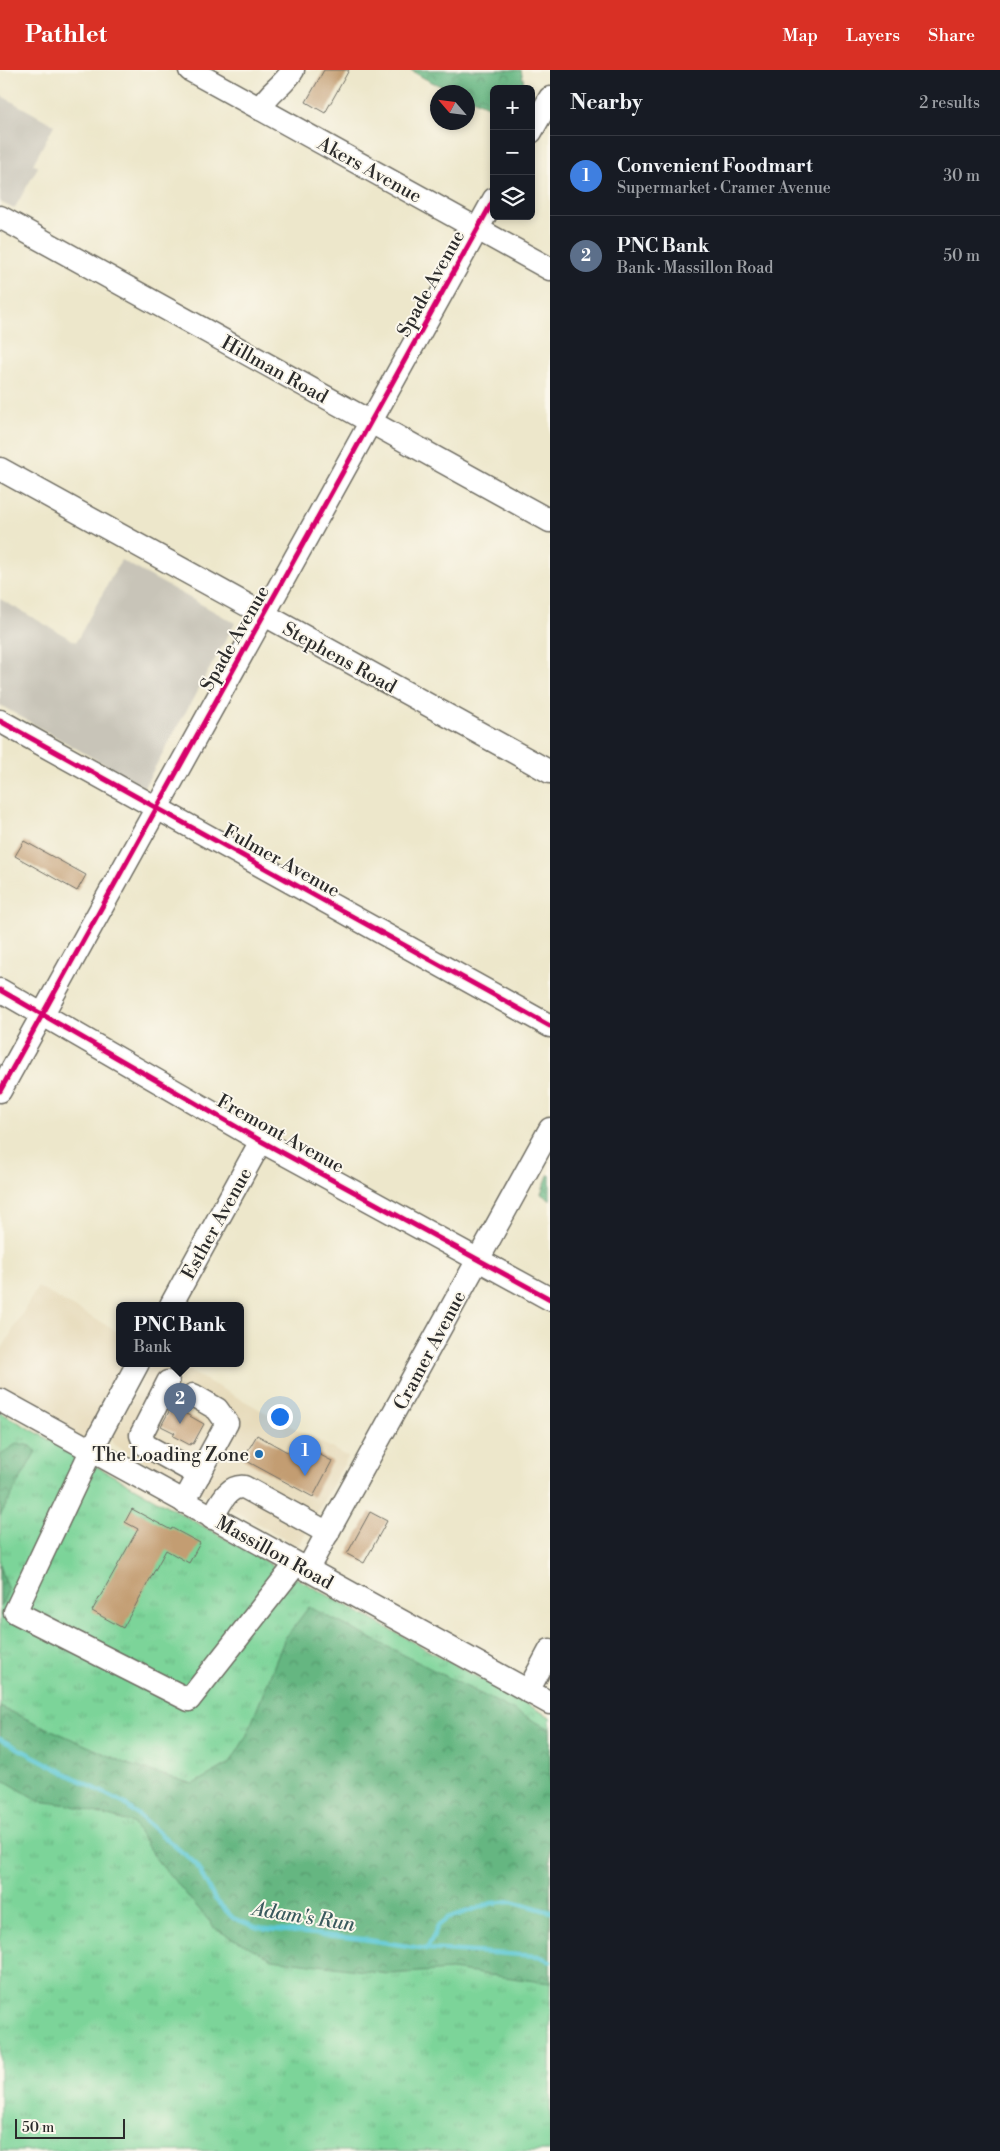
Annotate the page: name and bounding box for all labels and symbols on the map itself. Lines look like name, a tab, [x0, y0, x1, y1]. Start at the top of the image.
north arrow	[430, 85, 475, 130]
street label: Akers Avenue	[312, 131, 426, 208]
street label: Spade Avenue	[392, 226, 470, 341]
street label: Hillman Road	[217, 331, 332, 409]
street label: Spade Avenue	[195, 581, 275, 696]
street label: Stephens Road	[278, 617, 401, 699]
street label: Fulmer Avenue	[219, 819, 344, 903]
street label: Fremont Avenue	[213, 1089, 348, 1179]
street label: Esther Avenue	[176, 1163, 257, 1284]
street label: Cramer Avenue	[388, 1287, 471, 1414]
pin: 2	[164, 1383, 196, 1424]
your location	[267, 1404, 293, 1430]
pin: 1	[289, 1435, 321, 1476]
place label: The Loading Zone	[92, 1443, 249, 1467]
marker: The Loading Zone	[253, 1448, 265, 1460]
street label: Massillon Road	[212, 1511, 338, 1595]
water label: Adam's Run	[249, 1897, 357, 1938]
scale bar	[15, 2116, 125, 2139]

